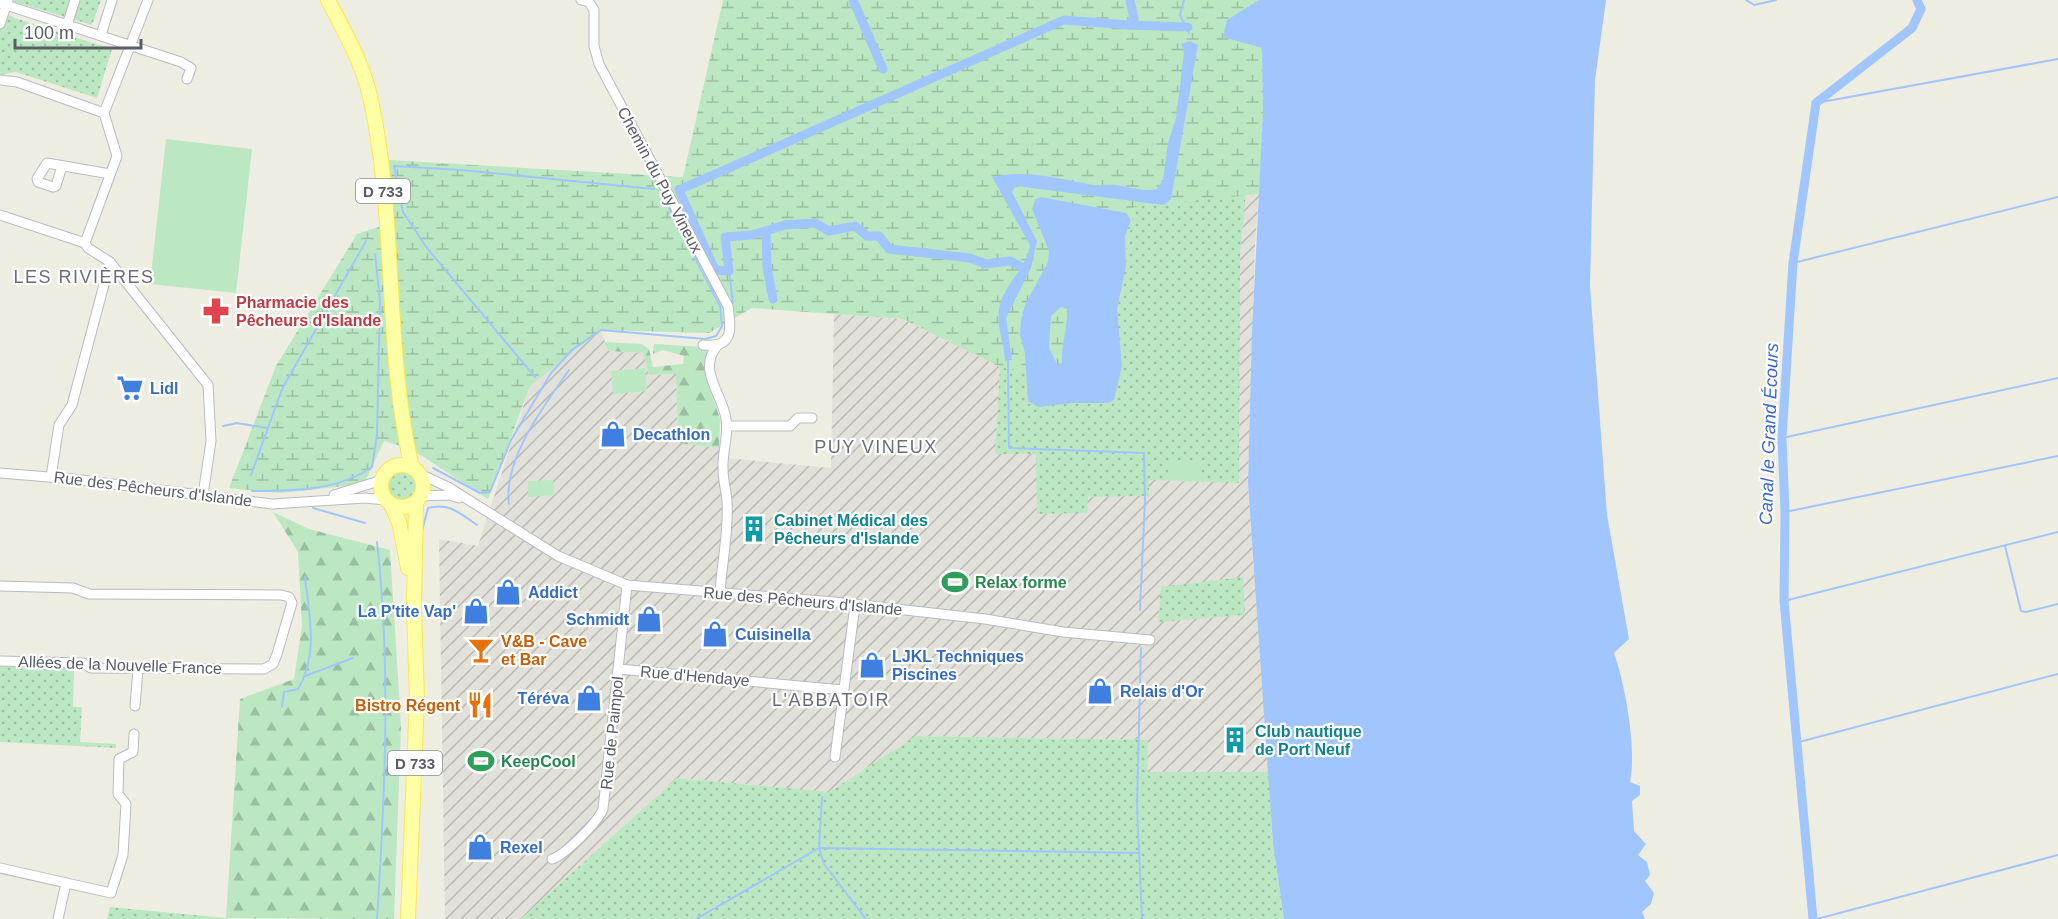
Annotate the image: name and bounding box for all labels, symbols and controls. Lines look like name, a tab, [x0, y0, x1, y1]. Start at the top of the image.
scale bar	[15, 12, 141, 50]
text: 100 m	[24, 23, 74, 43]
street label: Chemin du Puy Vineux	[614, 104, 706, 256]
road number: D 733	[356, 179, 410, 203]
district label: LES RIVIÈRES	[13, 267, 155, 287]
place label: Pharmacie des Pêcheurs d'Islande	[236, 294, 381, 329]
pharmacy icon: Pharmacie des Pêcheurs d'Islande	[201, 296, 231, 326]
water label: Canal le Grand Écours	[1756, 343, 1782, 525]
supermarket icon: Lidl	[115, 373, 145, 403]
place label: Lidl	[150, 380, 178, 397]
shop icon: Decathlon	[598, 419, 628, 449]
place label: Decathlon	[633, 426, 710, 443]
district label: PUY VINEUX	[814, 437, 938, 457]
street label: Rue des Pêcheurs d'Islande	[53, 468, 253, 510]
place label: Cabinet Médical des Pêcheurs d'Islande	[774, 512, 928, 547]
building icon: Cabinet Médical des Pêcheurs d'Islande	[739, 514, 769, 544]
sports icon: Relax forme	[940, 567, 970, 597]
place label: Relax forme	[975, 574, 1067, 591]
shop icon: Addict	[493, 577, 523, 607]
place label: Addict	[528, 584, 578, 601]
street label: Rue des Pêcheurs d'Islande	[703, 584, 903, 618]
shop icon: La P'tite Vap'	[461, 596, 491, 626]
place label: La P'tite Vap'	[358, 603, 456, 620]
shop icon: Schmidt	[634, 604, 664, 634]
place label: Schmidt	[566, 611, 630, 628]
shop icon: Cuisinella	[700, 619, 730, 649]
place label: Cuisinella	[735, 626, 811, 643]
place label: V&B - Cave et Bar	[501, 633, 587, 668]
bar icon: V&B - Cave et Bar	[466, 635, 496, 665]
place label: LJKL Techniques Piscines	[892, 648, 1024, 683]
shop icon: LJKL Techniques Piscines	[857, 650, 887, 680]
street label: Allées de la Nouvelle France	[18, 653, 222, 677]
street label: Rue d'Hendaye	[640, 663, 751, 689]
street label: Rue de Paimpol	[598, 676, 626, 790]
shop icon: Relais d'Or	[1085, 676, 1115, 706]
shop icon: Téréva	[574, 683, 604, 713]
place label: Relais d'Or	[1120, 683, 1204, 700]
restaurant icon: Bistro Régent	[465, 690, 495, 720]
place label: Téréva	[517, 690, 569, 707]
district label: L'ABBATOIR	[772, 690, 890, 710]
place label: Bistro Régent	[355, 697, 461, 714]
place label: Club nautique de Port Neuf	[1255, 723, 1362, 758]
building icon: Club nautique de Port Neuf	[1220, 725, 1250, 755]
sports icon: KeepCool	[466, 746, 496, 776]
road number: D 733	[388, 751, 442, 775]
place label: KeepCool	[501, 753, 576, 770]
shop icon: Rexel	[465, 832, 495, 862]
place label: Rexel	[500, 839, 543, 856]

